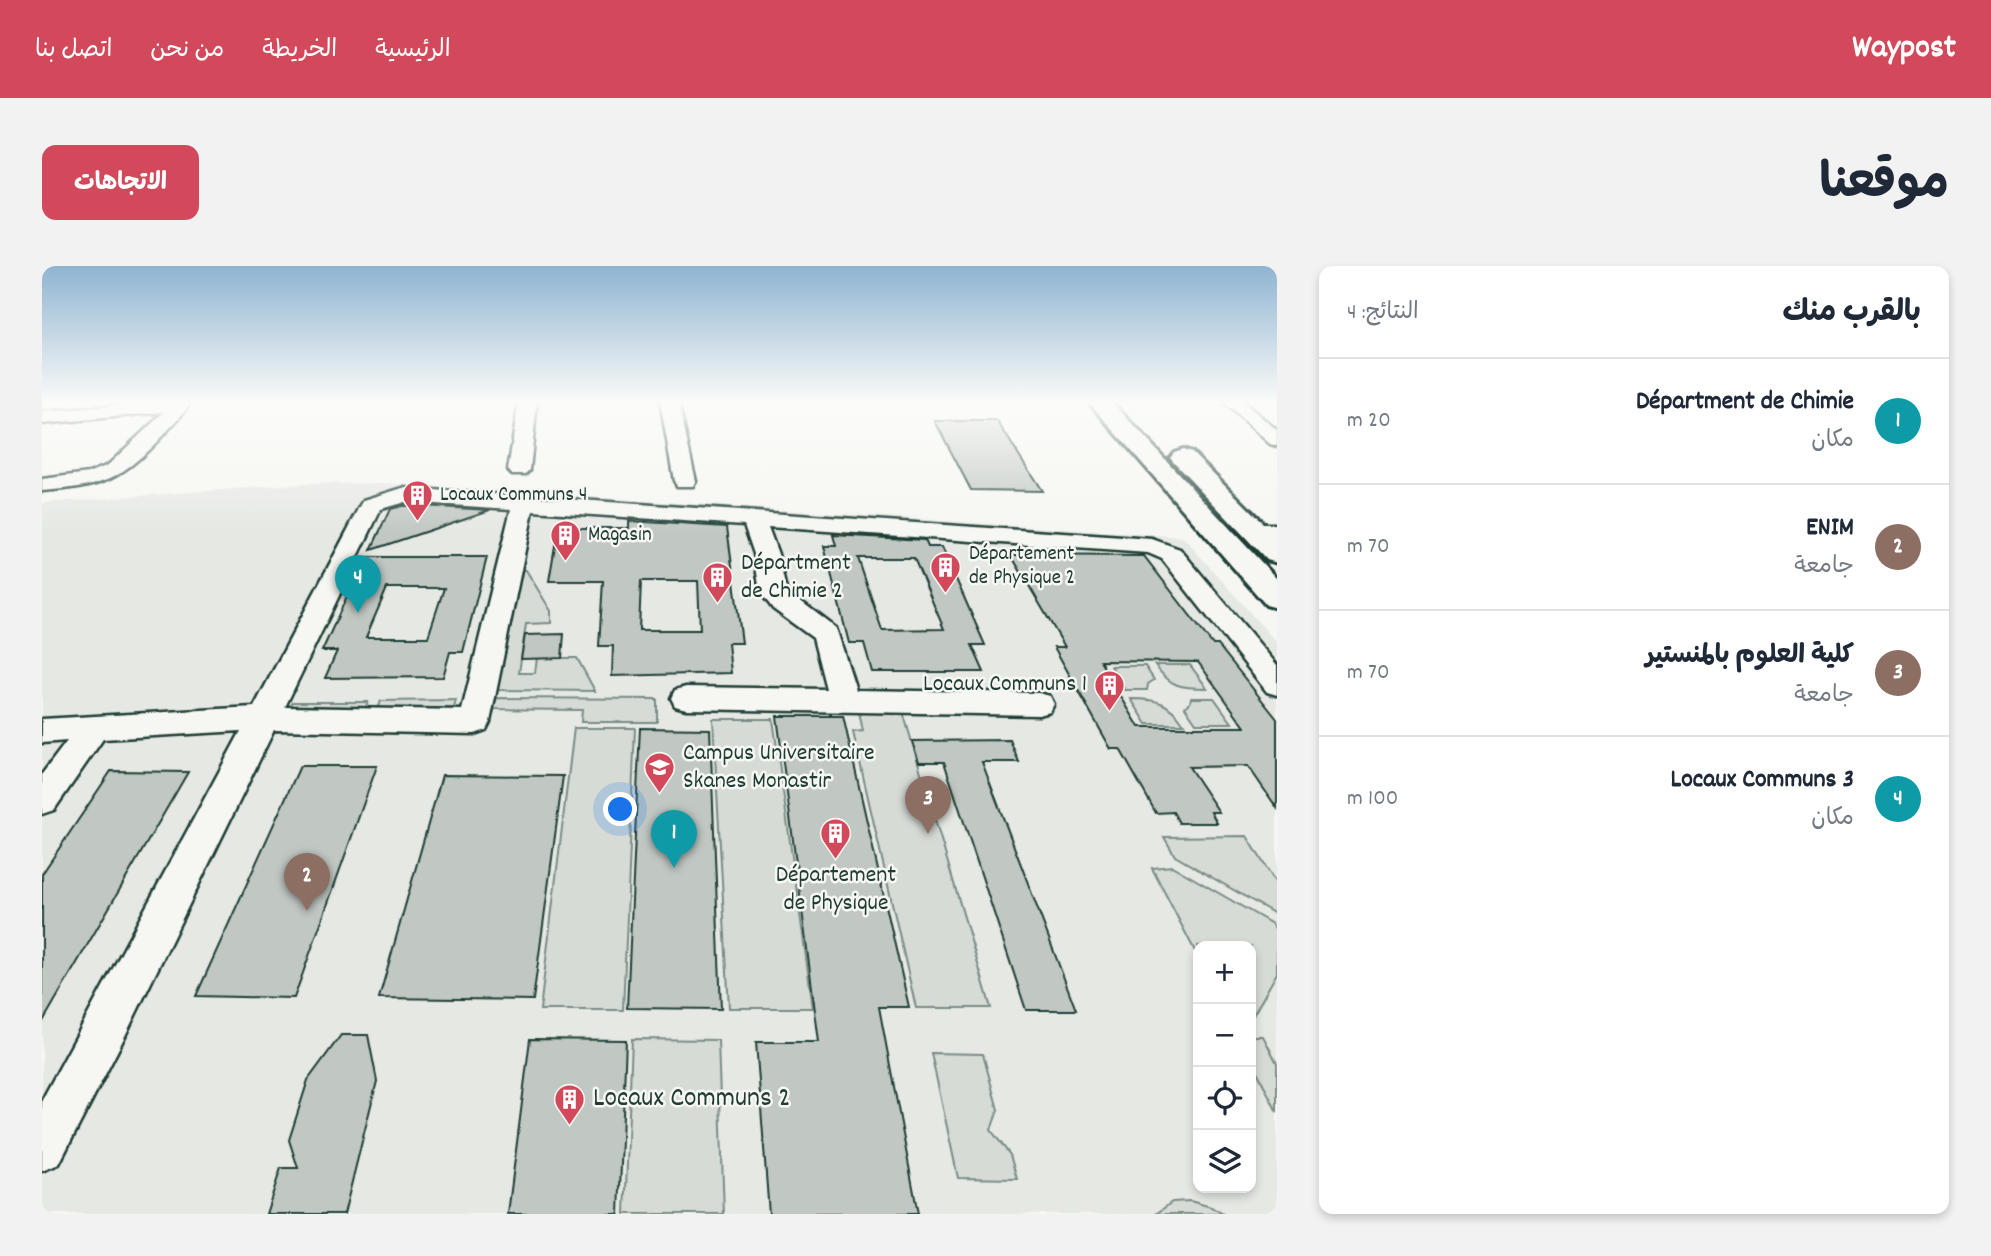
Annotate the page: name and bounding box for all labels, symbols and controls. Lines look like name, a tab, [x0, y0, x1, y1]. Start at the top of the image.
text: Waypost	[1852, 26, 1956, 73]
text: اتصل بنا	[35, 34, 112, 68]
text: من نحن	[150, 34, 224, 68]
text: الخريطة	[262, 34, 337, 68]
text: الرئيسية	[375, 34, 451, 68]
button: الاتجاهات	[42, 145, 199, 220]
text: موقعنا	[1819, 151, 1949, 221]
text: بالقرب منك	[1783, 293, 1921, 336]
text: النتائج: 4	[1347, 297, 1419, 330]
text: Départment de Chimie	[1636, 384, 1854, 421]
text: 20 m	[1347, 405, 1391, 438]
text: 1	[1895, 405, 1901, 438]
text: مكان	[1811, 425, 1854, 458]
building icon: Locaux Communs 4	[400, 479, 434, 523]
place label: Locaux Communs 4	[440, 481, 588, 511]
text: ENIM	[1806, 510, 1854, 547]
building icon: Magasin	[548, 519, 582, 563]
place label: Magasin	[588, 521, 652, 551]
text: 70 m	[1347, 531, 1389, 564]
text: 2	[1893, 531, 1903, 564]
place label: Département de Physique 2	[969, 540, 1075, 594]
place label: Départment de Chimie 2	[741, 547, 851, 609]
building icon: Département de Physique 2	[929, 550, 963, 594]
text: جامعة	[1794, 551, 1854, 584]
pin: 4	[335, 555, 381, 613]
building icon: Départment de Chimie 2	[701, 561, 735, 605]
text: كلية العلوم بالمنستير	[1645, 638, 1854, 675]
text: 70 m	[1347, 657, 1389, 690]
text: 3	[1893, 657, 1903, 690]
place label: Locaux Communs 1	[923, 668, 1087, 702]
building icon: Locaux Communs 1	[1093, 668, 1127, 712]
text: جامعة	[1794, 680, 1854, 713]
place label: Campus Universitaire Skanes Monastir	[683, 737, 875, 799]
school or university icon: Campus Universitaire Skanes Monastir	[643, 751, 677, 795]
text: Locaux Communs 3	[1671, 762, 1854, 799]
pin: 3	[905, 776, 951, 834]
text: 100 m	[1347, 783, 1398, 816]
text: 4	[1893, 783, 1903, 816]
your location	[603, 792, 637, 826]
text: مكان	[1811, 803, 1854, 836]
pin: 1	[651, 810, 697, 868]
building icon: Département de Physique	[819, 817, 853, 861]
pin: 2	[284, 853, 330, 911]
place label: Département de Physique	[776, 859, 896, 921]
map controls	[1193, 941, 1256, 1193]
button: +	[1193, 941, 1256, 1004]
button: −	[1193, 1004, 1256, 1067]
button: locate	[1193, 1067, 1256, 1130]
place label: Locaux Communs 2	[593, 1080, 790, 1120]
building icon: Locaux Communs 2	[553, 1083, 587, 1127]
button: layers	[1193, 1130, 1256, 1193]

